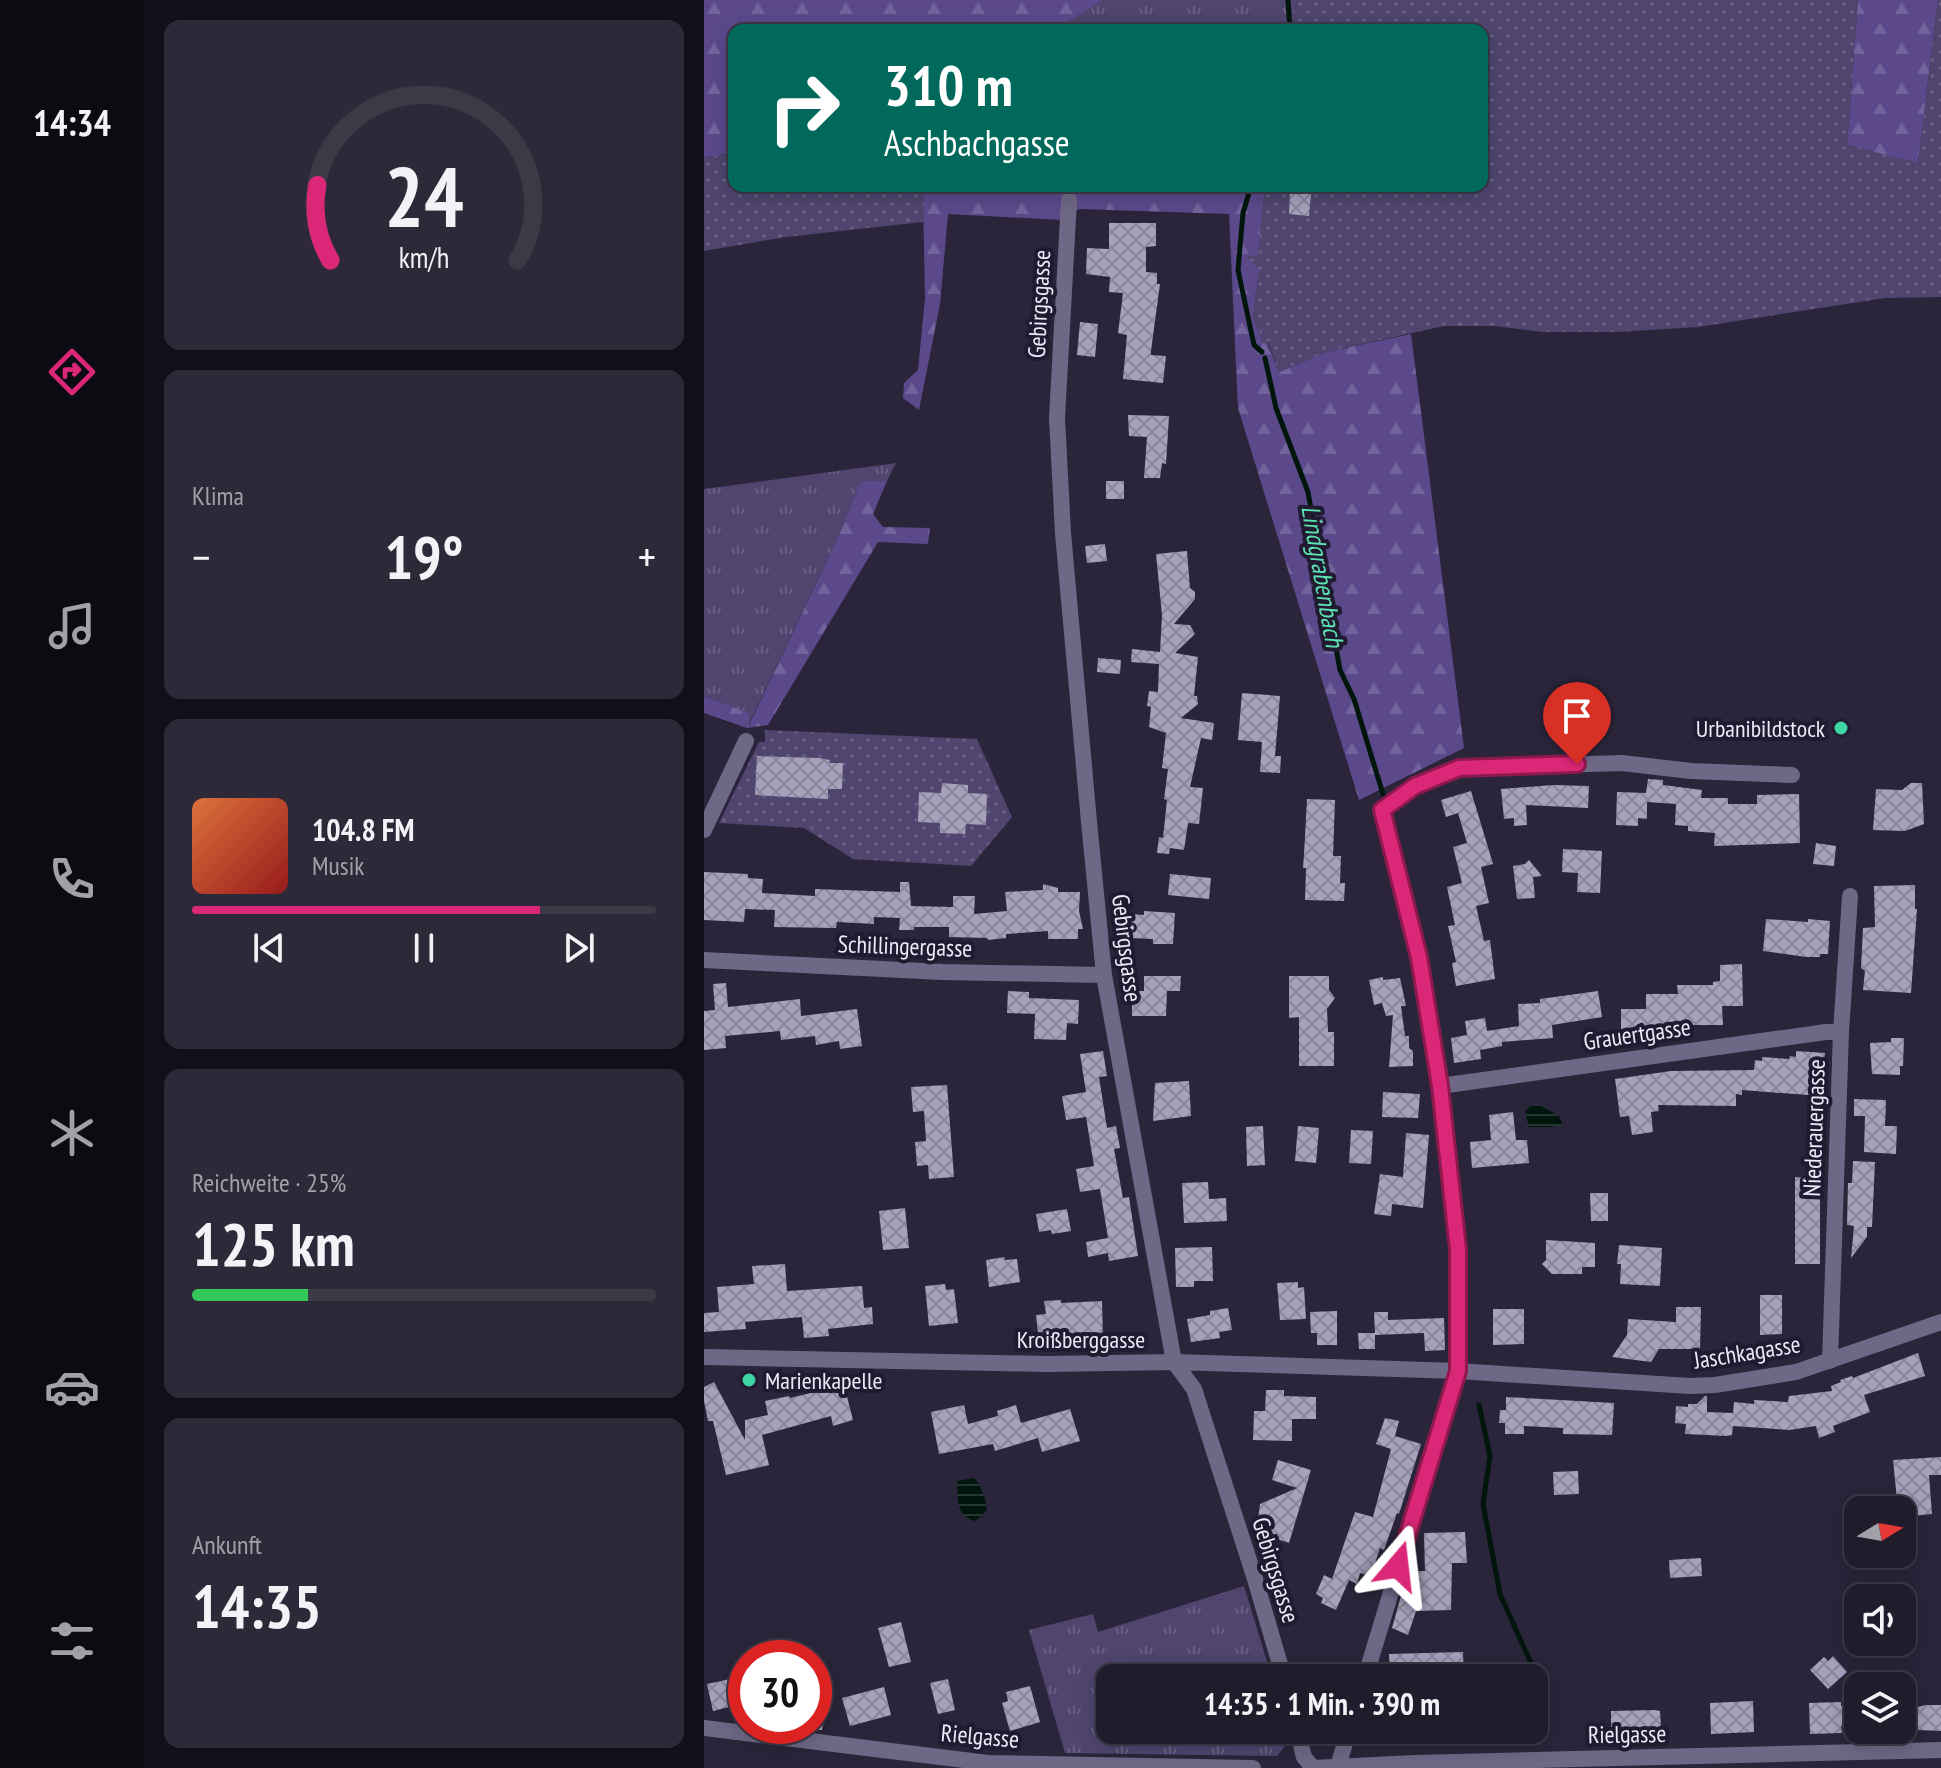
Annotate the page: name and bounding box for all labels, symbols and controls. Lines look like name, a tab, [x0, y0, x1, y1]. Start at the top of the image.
text: 310 m	[884, 49, 1013, 121]
icon: right	[752, 56, 856, 160]
text: 14:34	[33, 99, 111, 146]
text: Aschbachgasse	[884, 119, 1070, 166]
text: 24	[384, 141, 464, 249]
text: km/h	[399, 239, 449, 276]
street label: Gebirgsgasse	[1021, 249, 1057, 359]
icon: directions	[44, 344, 100, 400]
text: Klima	[192, 479, 244, 512]
water label: Lindgrabenbach	[1294, 502, 1352, 651]
text: 19°	[384, 518, 464, 596]
text: −	[192, 528, 210, 585]
text: +	[638, 528, 656, 585]
icon: music	[44, 598, 100, 654]
pin	[1543, 682, 1611, 764]
icon: arrive	[1555, 694, 1599, 738]
place label: Urbanibildstock	[1696, 713, 1826, 744]
marker: Urbanibildstock	[1832, 719, 1850, 737]
text: 104.8 FM	[312, 810, 414, 849]
text: Musik	[312, 849, 364, 882]
icon: phone	[44, 851, 100, 907]
street label: Gebirgsgasse	[1105, 892, 1149, 1004]
icon: previous	[247, 926, 291, 970]
icon: pause	[402, 926, 446, 970]
icon: next	[557, 926, 601, 970]
street label: Schillingergasse	[837, 928, 973, 964]
street label: Grauertgasse	[1581, 1011, 1693, 1057]
street label: Niederauergasse	[1796, 1059, 1832, 1197]
icon: climate	[44, 1105, 100, 1161]
text: Reichweite · 25%	[192, 1166, 346, 1199]
text: 125 km	[192, 1205, 355, 1283]
street label: Kroißberggasse	[1017, 1324, 1145, 1355]
street label: Jaschkagasse	[1690, 1328, 1803, 1376]
icon: car	[44, 1359, 100, 1415]
place label: Marienkapelle	[765, 1365, 882, 1396]
marker: Marienkapelle	[740, 1371, 758, 1389]
north arrow	[1844, 1496, 1916, 1568]
map controls	[1844, 1496, 1916, 1744]
street label: Gebirgsgasse	[1245, 1514, 1307, 1626]
position arrow	[1356, 1524, 1440, 1608]
text: Ankunft	[192, 1528, 262, 1561]
text: 14:35	[192, 1567, 322, 1645]
button: sound	[1844, 1584, 1916, 1656]
icon: filters	[44, 1613, 100, 1669]
speed limit sign: 30	[728, 1640, 832, 1744]
button: layers	[1844, 1672, 1916, 1744]
text: 14:35 · 1 Min. · 390 m	[1204, 1684, 1440, 1723]
street label: Rielgasse	[940, 1717, 1020, 1755]
street label: Rielgasse	[1588, 1718, 1666, 1750]

